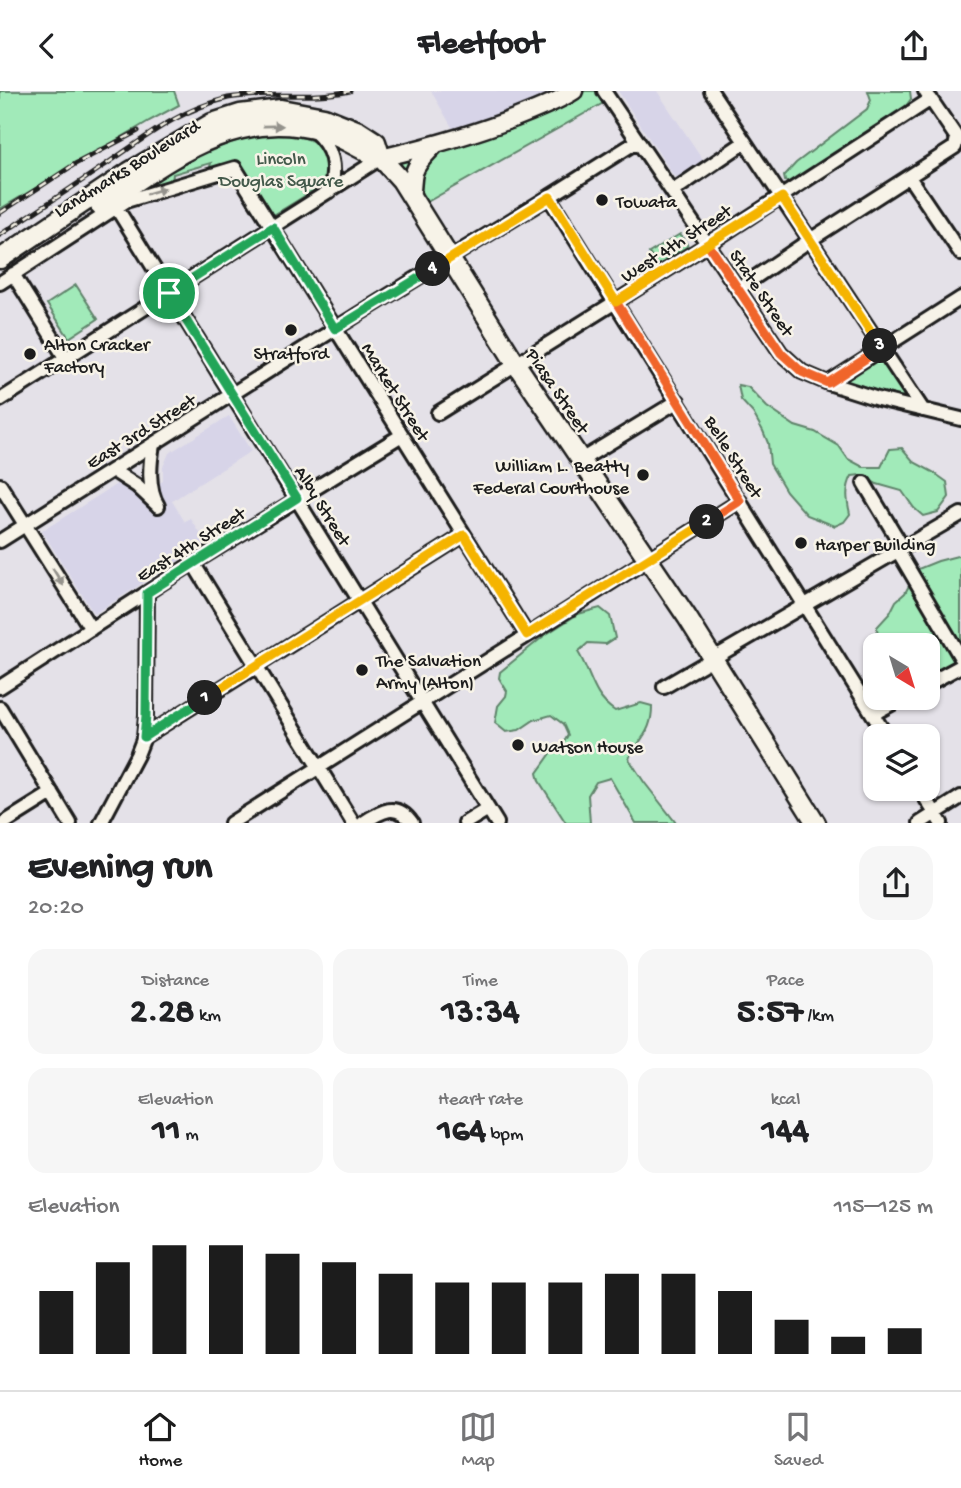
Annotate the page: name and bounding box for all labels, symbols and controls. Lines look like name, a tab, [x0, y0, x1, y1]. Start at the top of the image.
icon: back	[28, 27, 66, 65]
text: Fleetfoot	[418, 27, 543, 65]
icon: share	[895, 27, 933, 65]
street label: Landmarks Boulevard	[51, 115, 207, 224]
one-way arrow	[262, 120, 284, 131]
park label: Lincoln Douglas Square	[217, 149, 343, 194]
one-way arrow	[146, 186, 167, 196]
marker: Towata	[594, 192, 610, 208]
place label: Towata	[615, 192, 678, 215]
street label: West 4th Street	[617, 199, 738, 289]
street label: State Street	[723, 246, 799, 344]
pin: 4	[416, 251, 450, 287]
text: 4	[428, 257, 437, 280]
pin	[139, 263, 199, 323]
icon: arrive	[150, 274, 188, 312]
marker: Stratford	[283, 322, 299, 338]
pin: 3	[862, 329, 898, 363]
text: 3	[875, 334, 884, 357]
place label: Alton Cracker Factory	[43, 335, 152, 380]
street label: Market Street	[355, 339, 435, 448]
place label: Stratford	[253, 344, 330, 367]
street label: Piasa Street	[519, 344, 594, 441]
marker: Alton Cracker Factory	[22, 346, 38, 362]
street label: East 3rd Street	[83, 389, 203, 476]
street label: Belle Street	[697, 412, 768, 505]
place label: William L. Beatty Federal Courthouse	[472, 456, 630, 501]
street label: Alby Street	[287, 463, 356, 553]
marker: William L. Beatty Federal Courthouse	[635, 467, 651, 483]
street label: East 4th Street	[133, 502, 252, 589]
pin: 2	[690, 505, 724, 539]
text: 2	[702, 510, 711, 533]
marker: Harper Building	[793, 535, 809, 551]
place label: Harper Building	[815, 535, 936, 558]
one-way arrow	[51, 568, 64, 587]
north arrow	[863, 633, 940, 711]
map controls	[863, 633, 940, 801]
place label: The Salvation Army (Alton)	[375, 651, 481, 696]
marker: The Salvation Army (Alton)	[354, 662, 370, 678]
pin: 1	[188, 681, 222, 715]
text: 1	[201, 686, 208, 709]
button: layers	[863, 724, 940, 801]
marker: Watson House	[510, 737, 526, 753]
place label: Watson House	[532, 737, 643, 760]
button: share	[859, 846, 933, 920]
text: Evening run	[28, 847, 212, 891]
text: 20:20	[28, 895, 84, 922]
text: Distance	[142, 970, 209, 993]
text: Time	[463, 970, 498, 993]
text: Pace	[767, 970, 804, 993]
text: 2.28	[130, 993, 195, 1034]
text: 13:34	[441, 993, 520, 1034]
text: 5:57	[737, 993, 803, 1034]
text: km	[195, 1005, 221, 1028]
text: /km	[803, 1005, 834, 1028]
text: Elevation	[138, 1089, 213, 1112]
text: Heart rate	[438, 1089, 523, 1112]
text: kcal	[771, 1089, 800, 1112]
text: 11	[152, 1112, 181, 1153]
text: 164	[438, 1112, 486, 1153]
text: 144	[762, 1112, 809, 1153]
text: m	[181, 1124, 199, 1147]
text: bpm	[486, 1124, 523, 1147]
text: Elevation	[28, 1194, 119, 1221]
text: 115–125 m	[834, 1194, 933, 1221]
tab: Home	[138, 1408, 182, 1473]
tab: Map	[459, 1408, 497, 1473]
tab: Saved	[774, 1408, 823, 1473]

